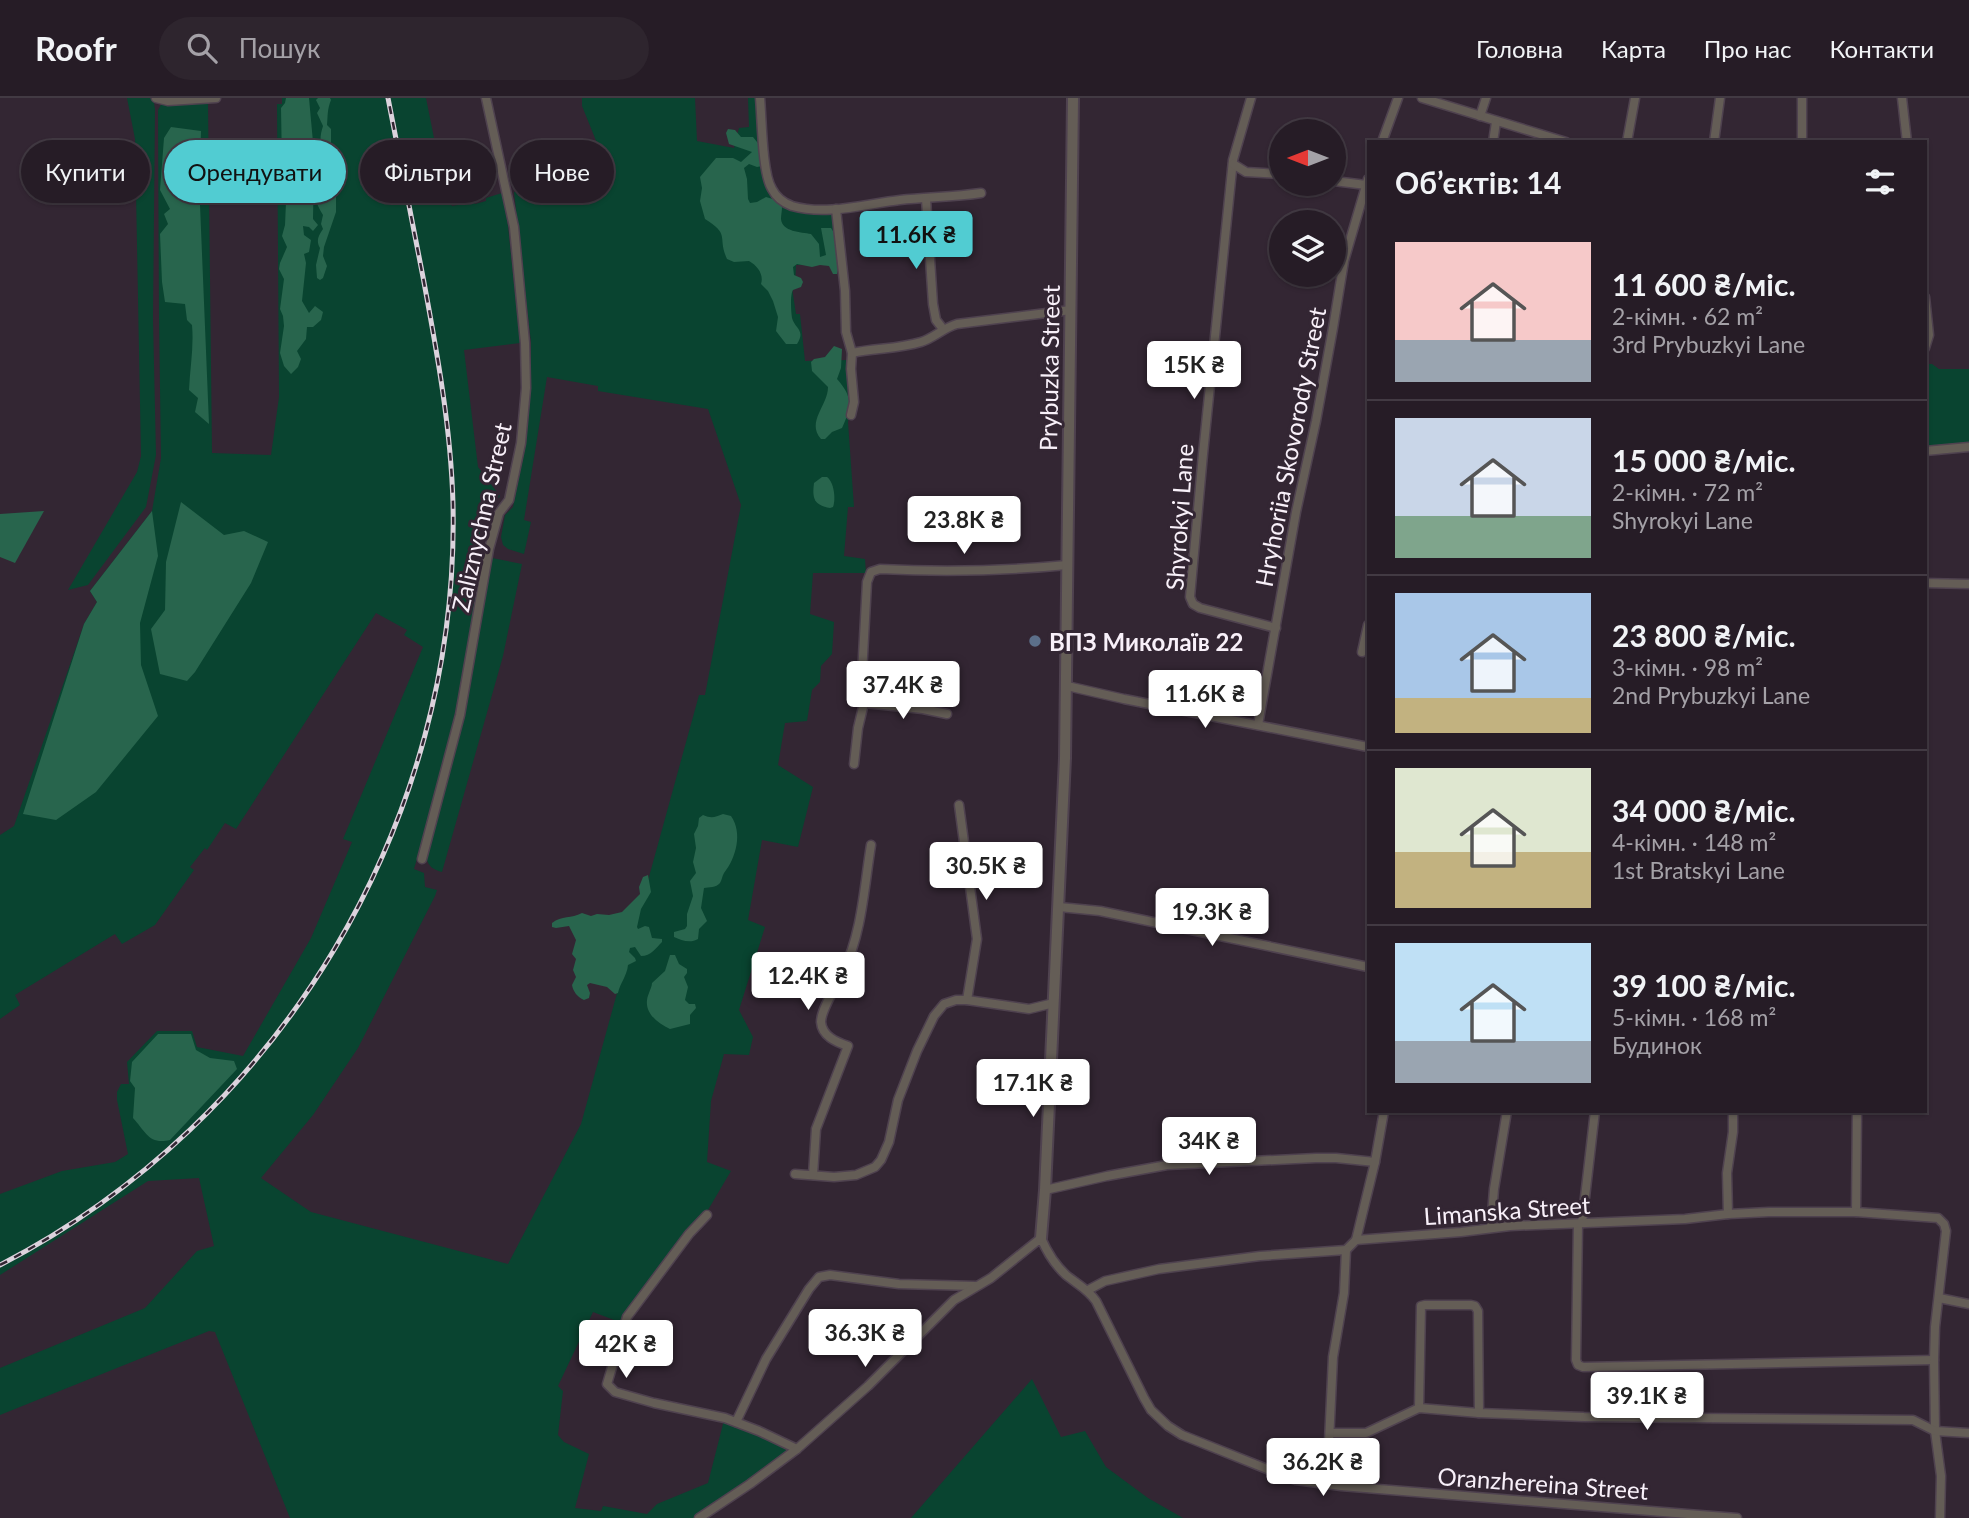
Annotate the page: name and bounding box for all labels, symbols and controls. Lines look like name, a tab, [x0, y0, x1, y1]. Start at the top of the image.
search box	[159, 17, 649, 80]
text: Roofr	[35, 28, 117, 68]
icon: search	[183, 29, 221, 67]
text: Пошук	[239, 32, 320, 64]
text: Головна	[1476, 34, 1563, 63]
text: Карта	[1601, 34, 1666, 63]
text: Про нас	[1704, 34, 1791, 63]
text: Контакти	[1829, 34, 1934, 63]
north arrow	[1269, 119, 1346, 196]
map controls	[1269, 119, 1346, 287]
chip: Купити	[21, 140, 150, 203]
chip: Орендувати	[164, 140, 346, 203]
chip: Фільтри	[360, 140, 496, 203]
chip: Нове	[510, 140, 614, 203]
icon: filters	[1861, 163, 1899, 201]
text: Об’єктів: 14	[1395, 164, 1561, 200]
button: layers	[1269, 210, 1346, 287]
pin: 11.6K ₴	[851, 212, 981, 271]
text: 11.6K ₴	[876, 220, 956, 248]
text: 11 600 ₴/міс.	[1612, 266, 1796, 302]
icon: home	[1451, 270, 1535, 354]
street label: Prybuzka Street	[1033, 284, 1065, 451]
text: 2-кімн. · 62 m²	[1612, 302, 1763, 330]
street label: Hryhoriia Skovorody Street	[1249, 304, 1331, 589]
text: 3rd Prybuzkyi Lane	[1612, 330, 1805, 358]
pin: 15K ₴	[1145, 342, 1243, 401]
text: 15K ₴	[1163, 350, 1225, 378]
street label: Zaliznychna Street	[445, 419, 517, 614]
text: 15 000 ₴/міс.	[1612, 442, 1796, 478]
street label: Shyrokyi Lane	[1159, 443, 1199, 591]
icon: home	[1451, 446, 1535, 530]
text: 2-кімн. · 72 m²	[1612, 478, 1763, 506]
pin: 23.8K ₴	[899, 496, 1029, 556]
text: 23.8K ₴	[924, 505, 1004, 533]
text: Shyrokyi Lane	[1612, 506, 1753, 534]
text: 23 800 ₴/міс.	[1612, 617, 1796, 653]
icon: home	[1451, 621, 1535, 705]
place label: ВПЗ Миколаїв 22	[1049, 627, 1243, 656]
marker: ВПЗ Миколаїв 22	[1027, 633, 1043, 649]
text: 3-кімн. · 98 m²	[1612, 653, 1763, 681]
pin: 37.4K ₴	[838, 662, 968, 721]
text: 37.4K ₴	[863, 670, 943, 698]
pin: 11.6K ₴	[1140, 670, 1270, 730]
text: 11.6K ₴	[1165, 679, 1245, 707]
text: 2nd Prybuzkyi Lane	[1612, 681, 1810, 709]
text: 34 000 ₴/міс.	[1612, 792, 1796, 828]
icon: home	[1451, 796, 1535, 880]
text: 4-кімн. · 148 m²	[1612, 828, 1776, 856]
pin: 30.5K ₴	[921, 842, 1051, 902]
text: 30.5K ₴	[946, 851, 1026, 879]
text: 1st Bratskyi Lane	[1612, 856, 1785, 884]
pin: 19.3K ₴	[1147, 888, 1277, 948]
text: 19.3K ₴	[1172, 897, 1252, 925]
pin: 12.4K ₴	[743, 953, 873, 1012]
text: 12.4K ₴	[768, 961, 848, 989]
text: 39 100 ₴/міс.	[1612, 967, 1796, 1003]
icon: home	[1451, 971, 1535, 1055]
text: 5-кімн. · 168 m²	[1612, 1003, 1776, 1031]
text: Будинок	[1612, 1031, 1702, 1059]
pin: 17.1K ₴	[968, 1060, 1098, 1119]
text: 17.1K ₴	[993, 1068, 1073, 1096]
pin: 34K ₴	[1160, 1118, 1258, 1177]
text: 34K ₴	[1178, 1126, 1240, 1154]
street label: Limanska Street	[1423, 1190, 1592, 1230]
pin: 36.3K ₴	[800, 1310, 930, 1369]
text: 36.3K ₴	[825, 1318, 905, 1346]
pin: 42K ₴	[577, 1320, 675, 1380]
text: 42K ₴	[595, 1329, 657, 1357]
pin: 39.1K ₴	[1582, 1372, 1712, 1432]
text: 39.1K ₴	[1607, 1381, 1687, 1409]
pin: 36.2K ₴	[1258, 1438, 1388, 1498]
text: 36.2K ₴	[1283, 1447, 1363, 1475]
street label: Oranzhereina Street	[1437, 1461, 1650, 1505]

